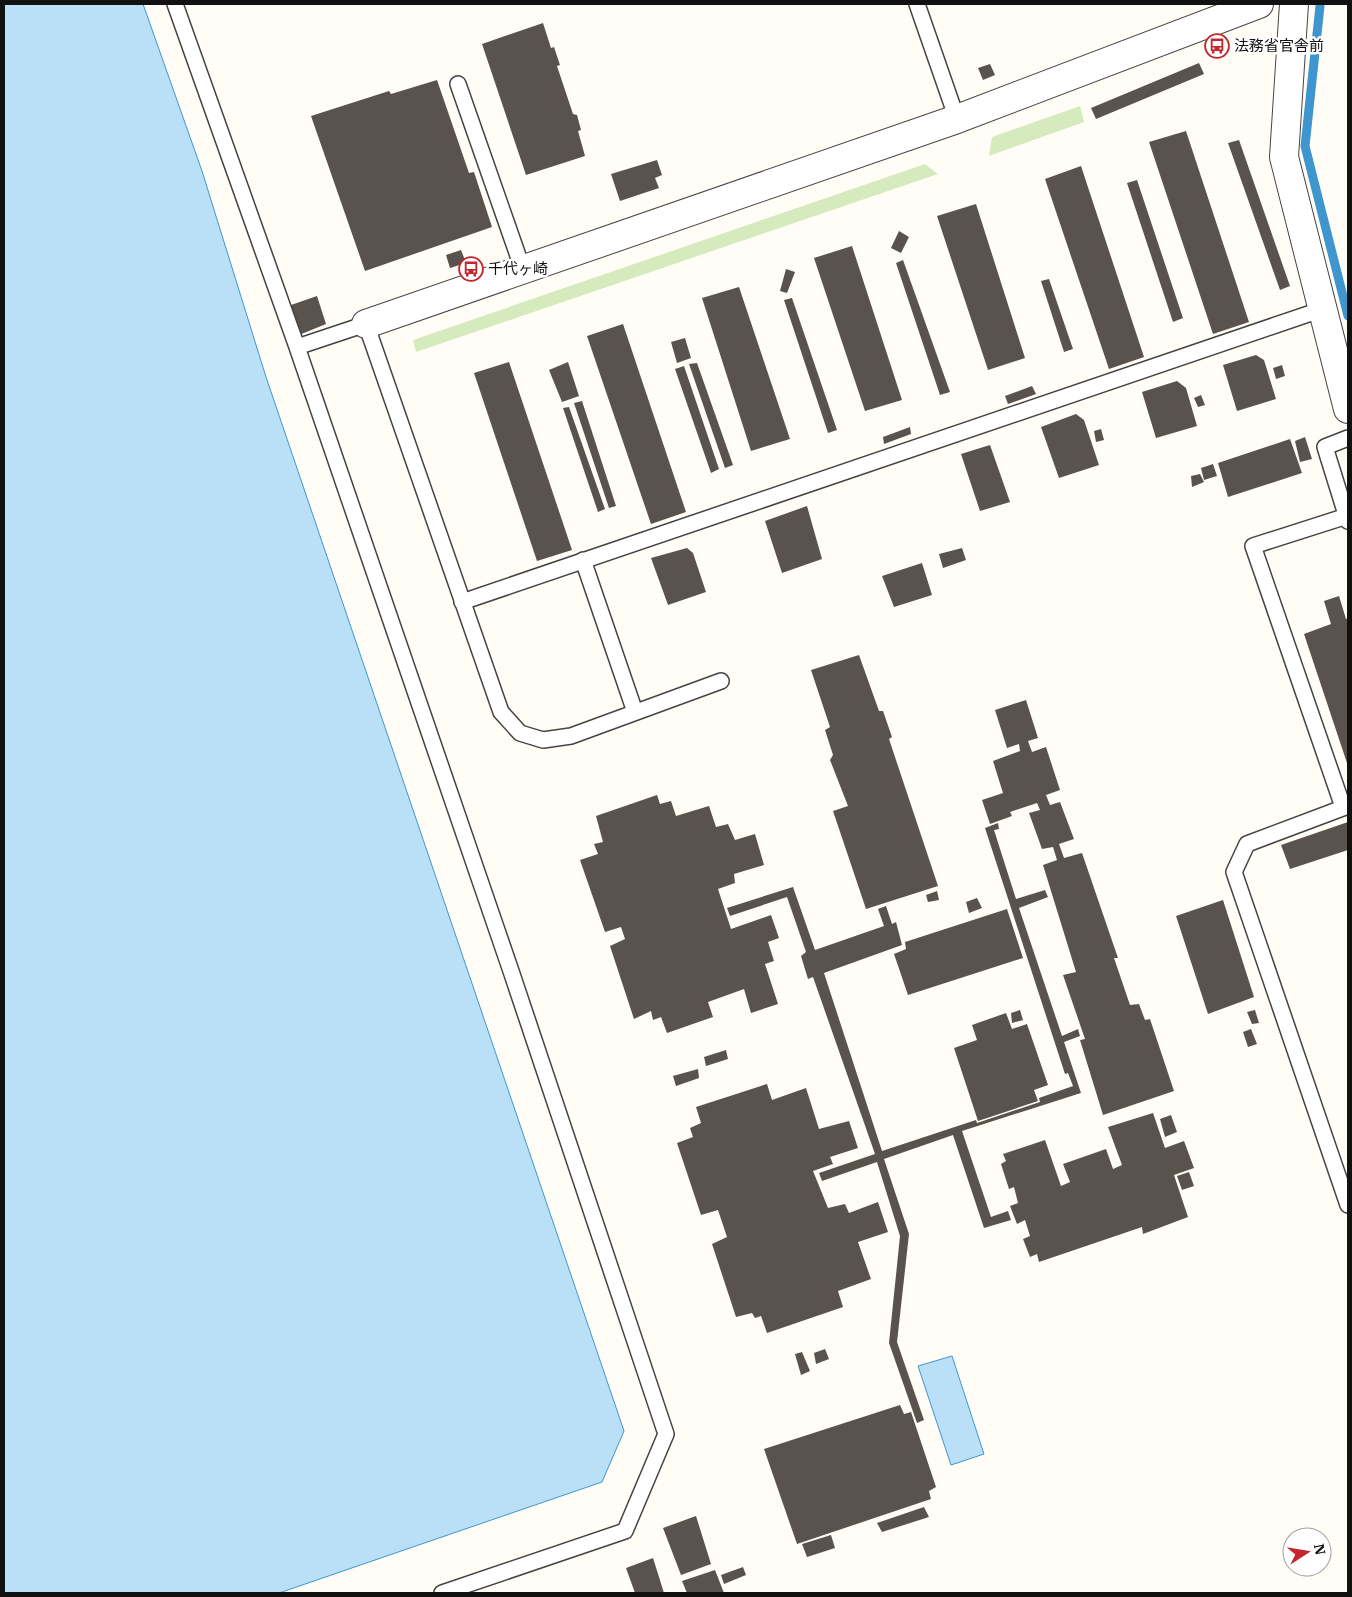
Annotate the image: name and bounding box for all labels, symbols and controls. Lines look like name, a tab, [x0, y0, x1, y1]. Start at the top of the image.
bus stop icon: 法務省官舎前	[1204, 33, 1230, 59]
place label: 法務省官舎前	[1234, 36, 1324, 55]
bus stop icon: 千代ヶ崎	[458, 256, 484, 282]
place label: 千代ヶ崎	[488, 259, 548, 278]
north arrow	[1282, 1527, 1332, 1577]
text: N	[1310, 1542, 1330, 1557]

